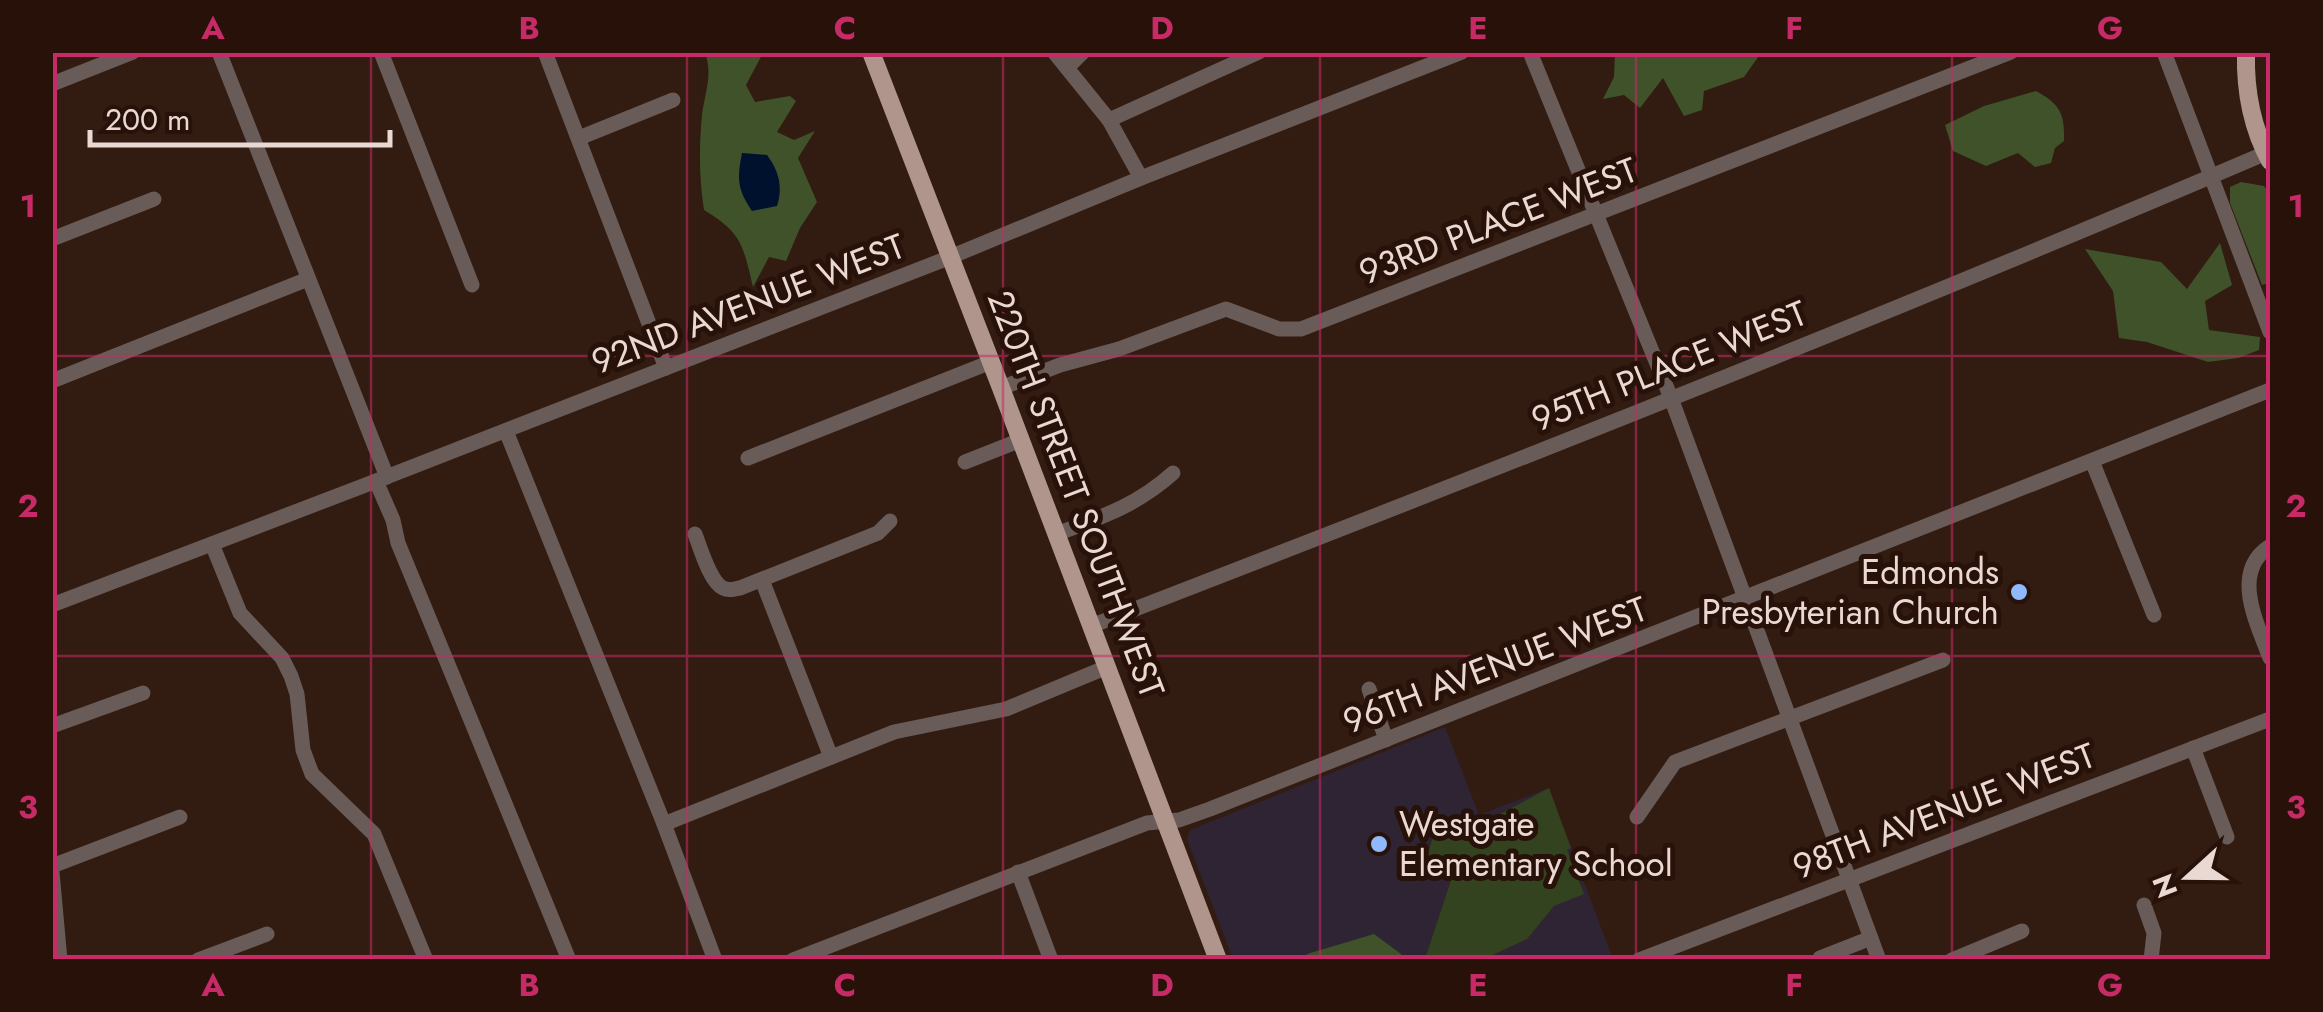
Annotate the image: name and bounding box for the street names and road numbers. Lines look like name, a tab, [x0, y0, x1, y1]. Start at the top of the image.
street label: 93RD PLACE WEST	[1352, 145, 1644, 297]
street label: 92ND AVENUE WEST	[584, 221, 912, 387]
street label: 220TH STREET SOUTHWEST	[975, 283, 1177, 705]
street label: 95TH PLACE WEST	[1524, 288, 1814, 444]
street label: 96TH AVENUE WEST	[1336, 584, 1654, 746]
street label: 98TH AVENUE WEST	[1786, 730, 2102, 892]

